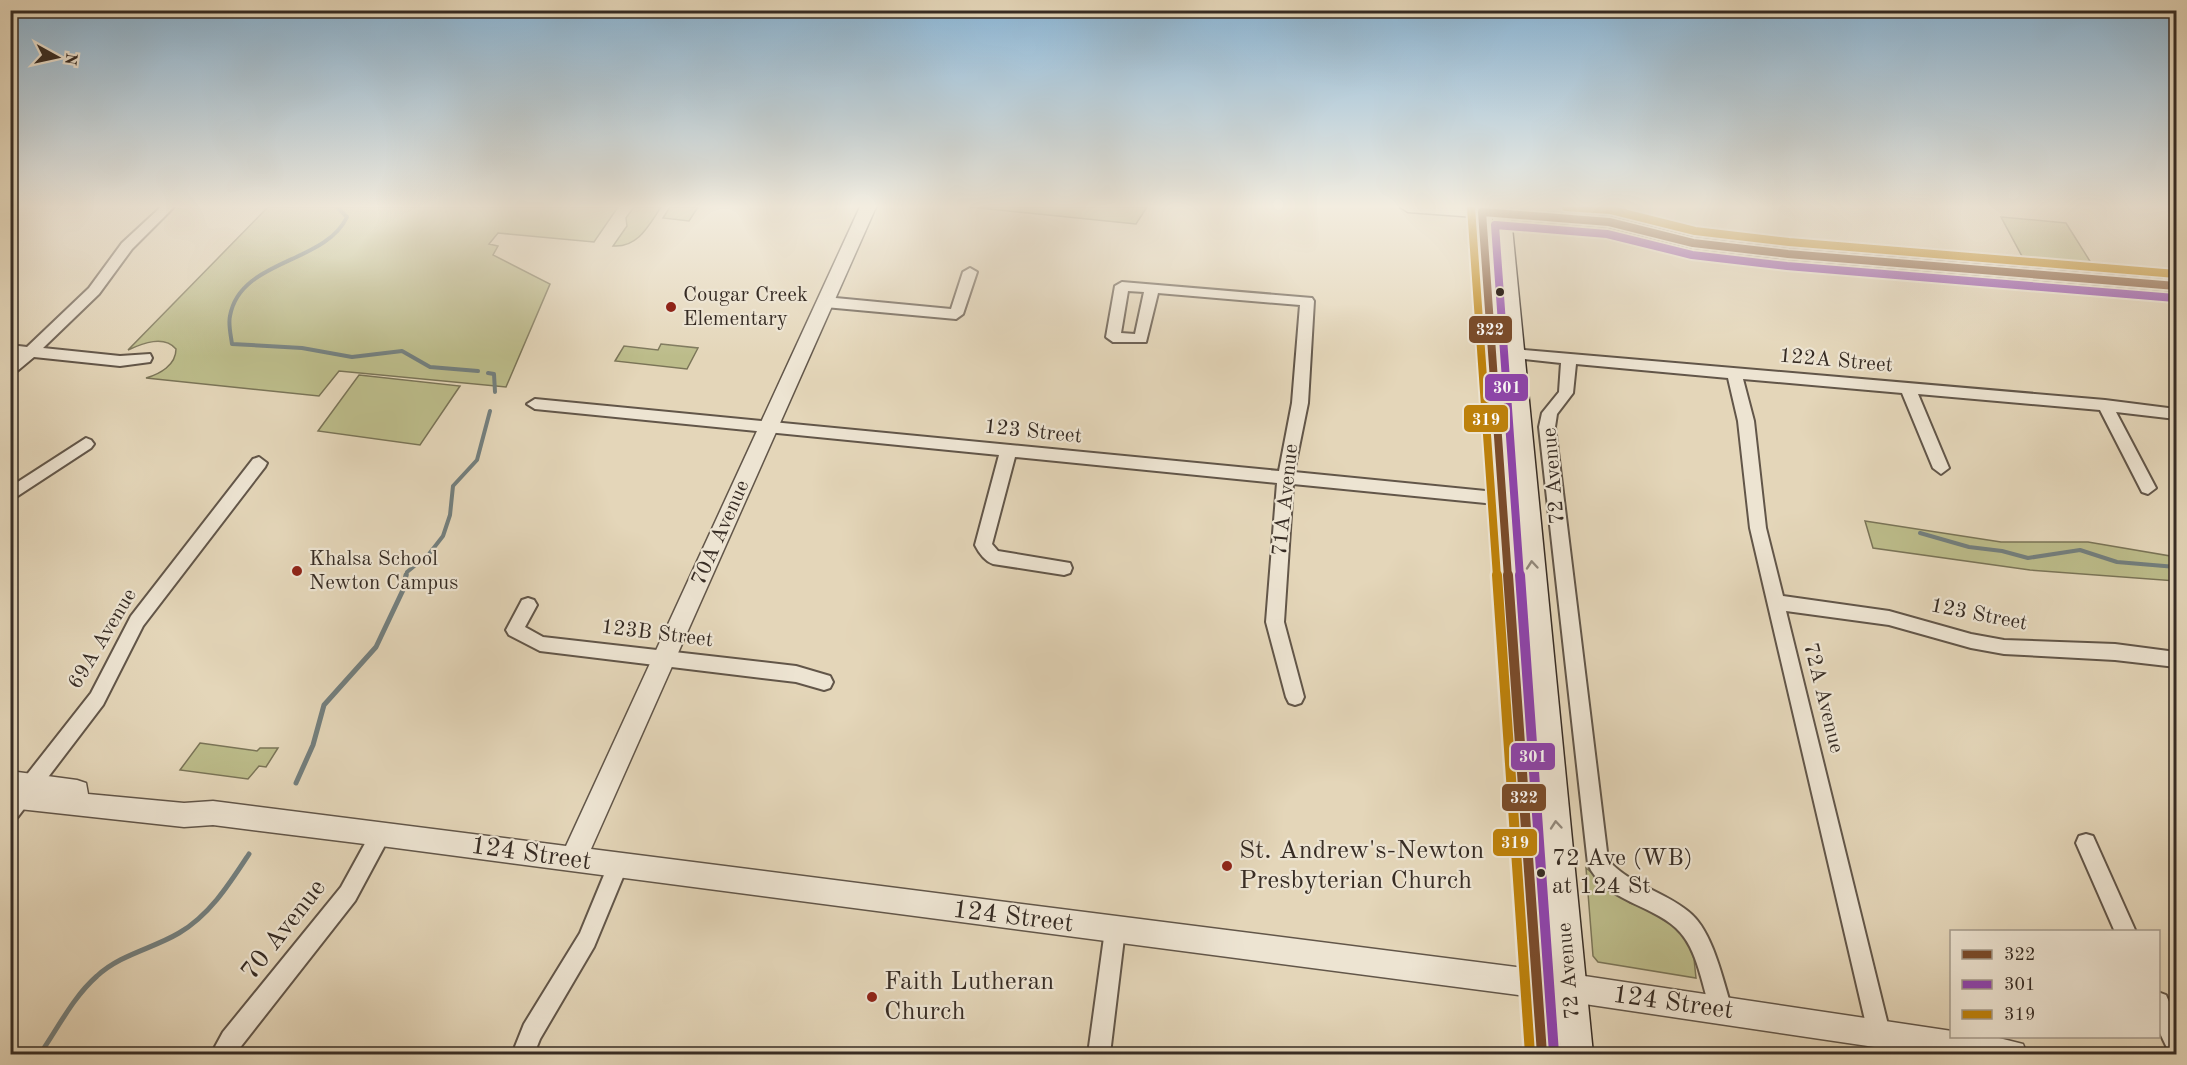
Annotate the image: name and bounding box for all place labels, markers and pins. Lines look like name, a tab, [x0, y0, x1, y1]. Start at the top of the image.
place label: Cougar Creek Elementary	[683, 285, 808, 330]
unlabelled marker	[1494, 286, 1506, 298]
marker: Cougar Creek Elementary	[664, 300, 678, 314]
place label: Khalsa School Newton Campus	[309, 549, 458, 594]
marker: Khalsa School Newton Campus	[290, 564, 304, 578]
place label: St. Andrew's-Newton Presbyterian Church	[1239, 838, 1484, 894]
place label: 72 Ave (WB) at 124 St	[1552, 847, 1693, 899]
marker: St. Andrew's-Newton Presbyterian Church	[1220, 859, 1234, 873]
marker: 72 Ave (WB) at 124 St	[1535, 867, 1547, 879]
place label: Faith Lutheran Church	[884, 969, 1054, 1025]
marker: Faith Lutheran Church	[865, 990, 879, 1004]

